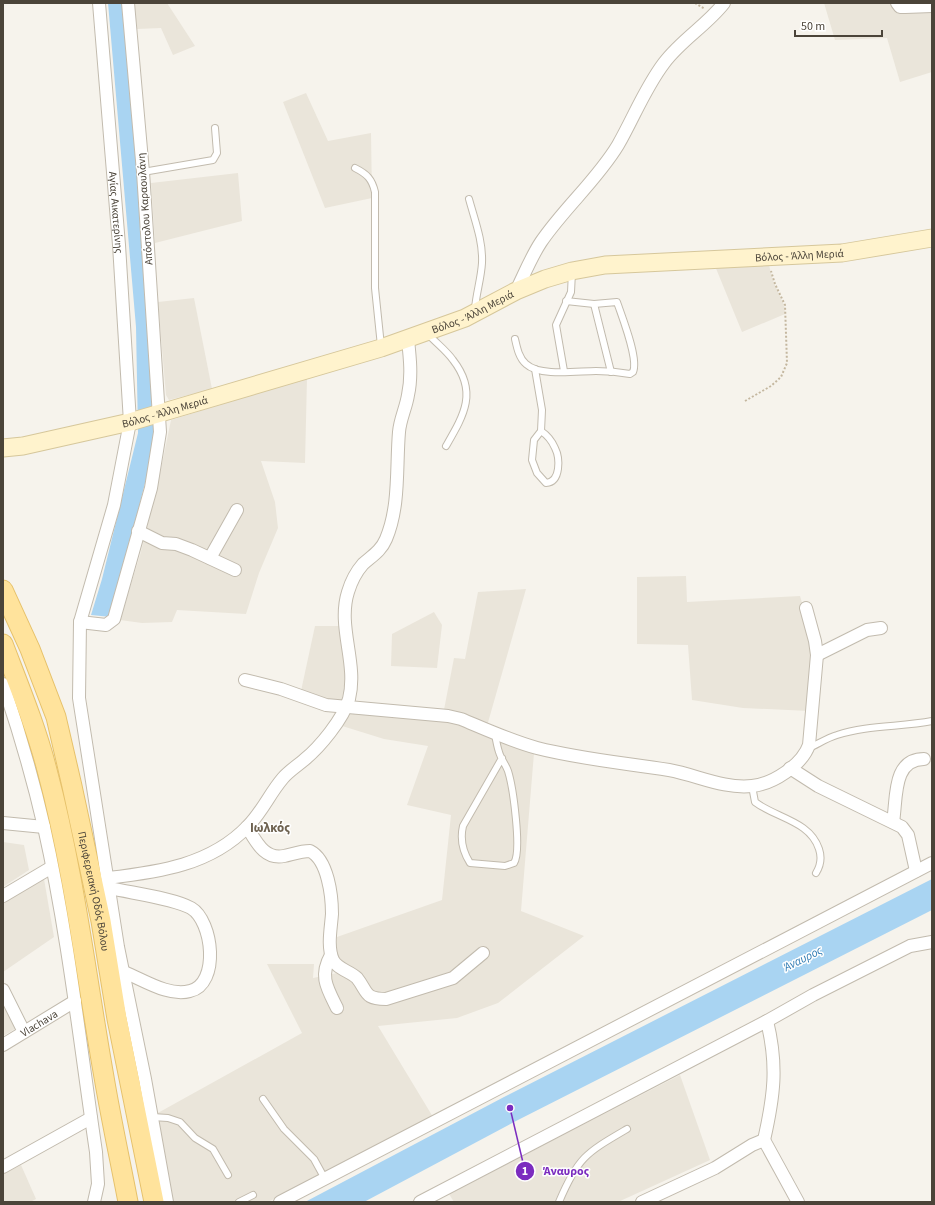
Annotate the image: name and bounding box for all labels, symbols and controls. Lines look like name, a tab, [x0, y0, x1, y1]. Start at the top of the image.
scale bar	[795, 12, 882, 38]
text: 50 m	[801, 18, 825, 35]
street label: Απόστολου Καραουλάνη	[134, 152, 156, 266]
street label: Αγίας Αικατερίνης	[105, 171, 127, 254]
street label: Βόλος - Άλλη Μεριά	[755, 245, 844, 265]
street label: Βόλος - Άλλη Μεριά	[429, 286, 516, 337]
street label: Βόλος - Άλλη Μεριά	[120, 392, 209, 431]
district label: Ιωλκός	[250, 819, 290, 837]
street label: Περιφερειακή Οδός Βόλου	[74, 830, 113, 952]
water label: Άναυρος	[780, 942, 826, 976]
street label: Vlachava	[17, 1006, 60, 1040]
callout: Άναυρος	[515, 1159, 597, 1183]
text: 1	[522, 1163, 528, 1180]
text: Άναυρος	[543, 1163, 590, 1180]

